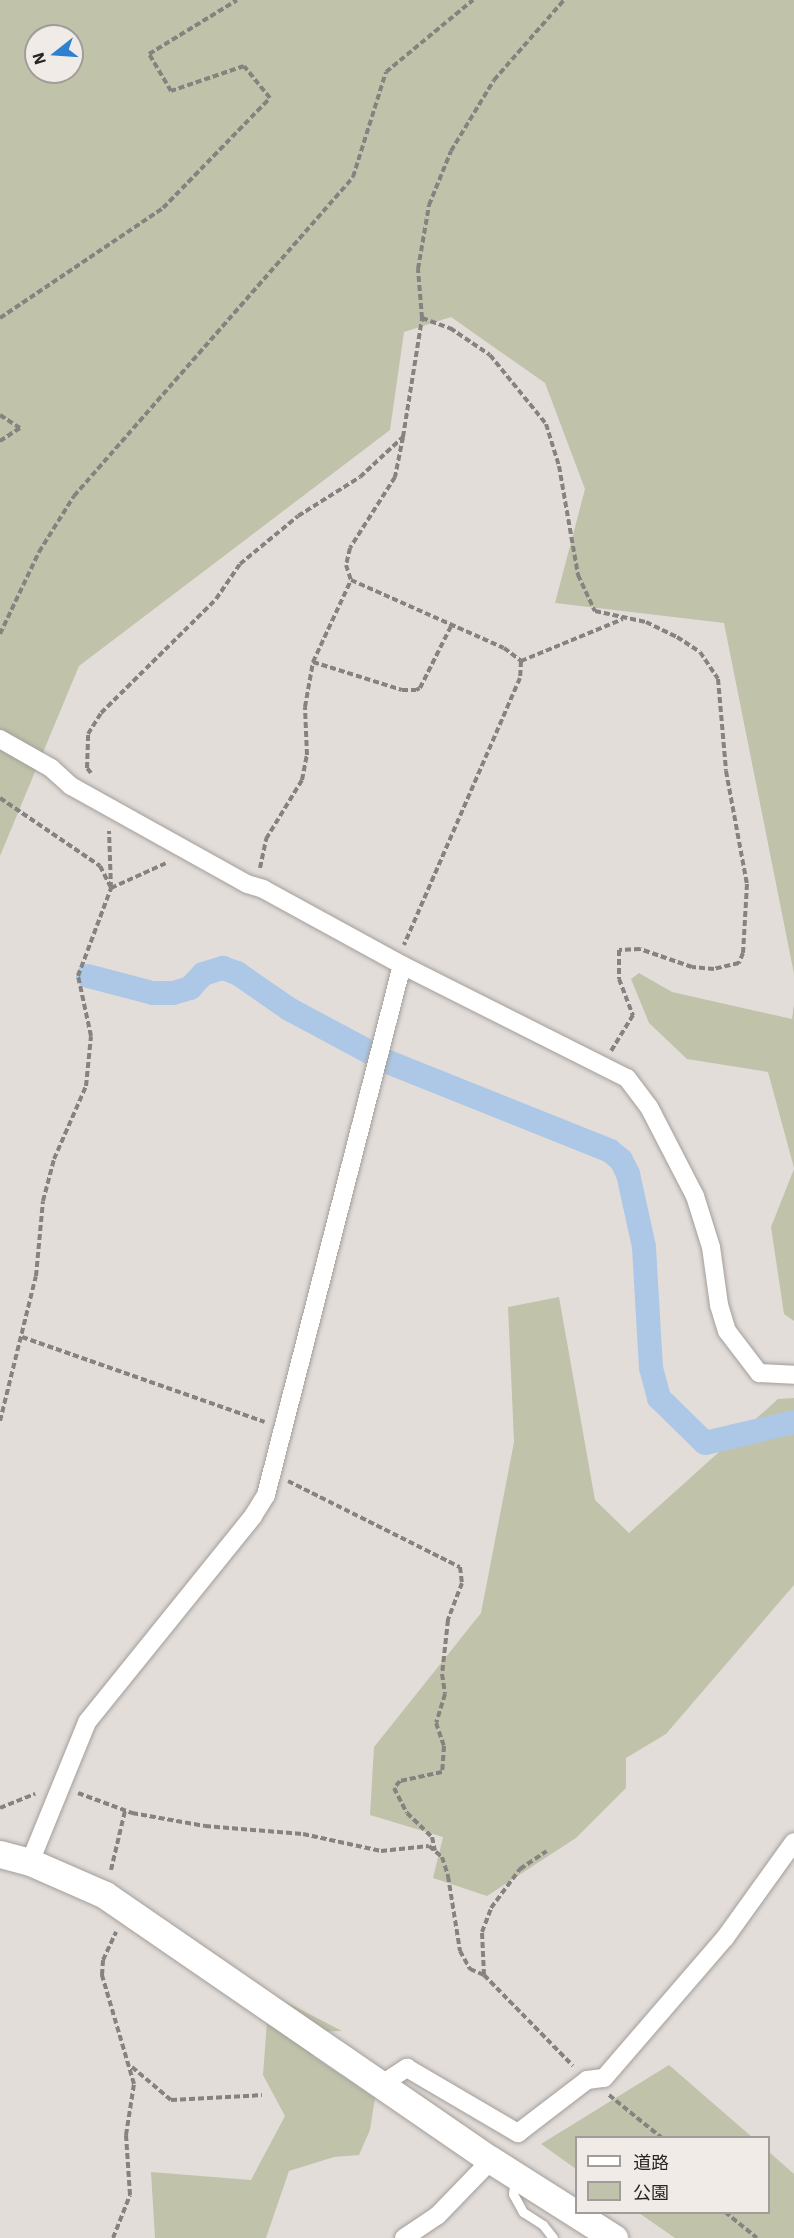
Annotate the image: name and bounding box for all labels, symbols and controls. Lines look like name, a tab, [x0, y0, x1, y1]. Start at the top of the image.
north arrow	[24, 24, 84, 84]
text: N	[27, 50, 50, 67]
legend	[575, 2136, 770, 2214]
text: 道路	[633, 2151, 669, 2174]
text: 公園	[633, 2181, 669, 2204]

